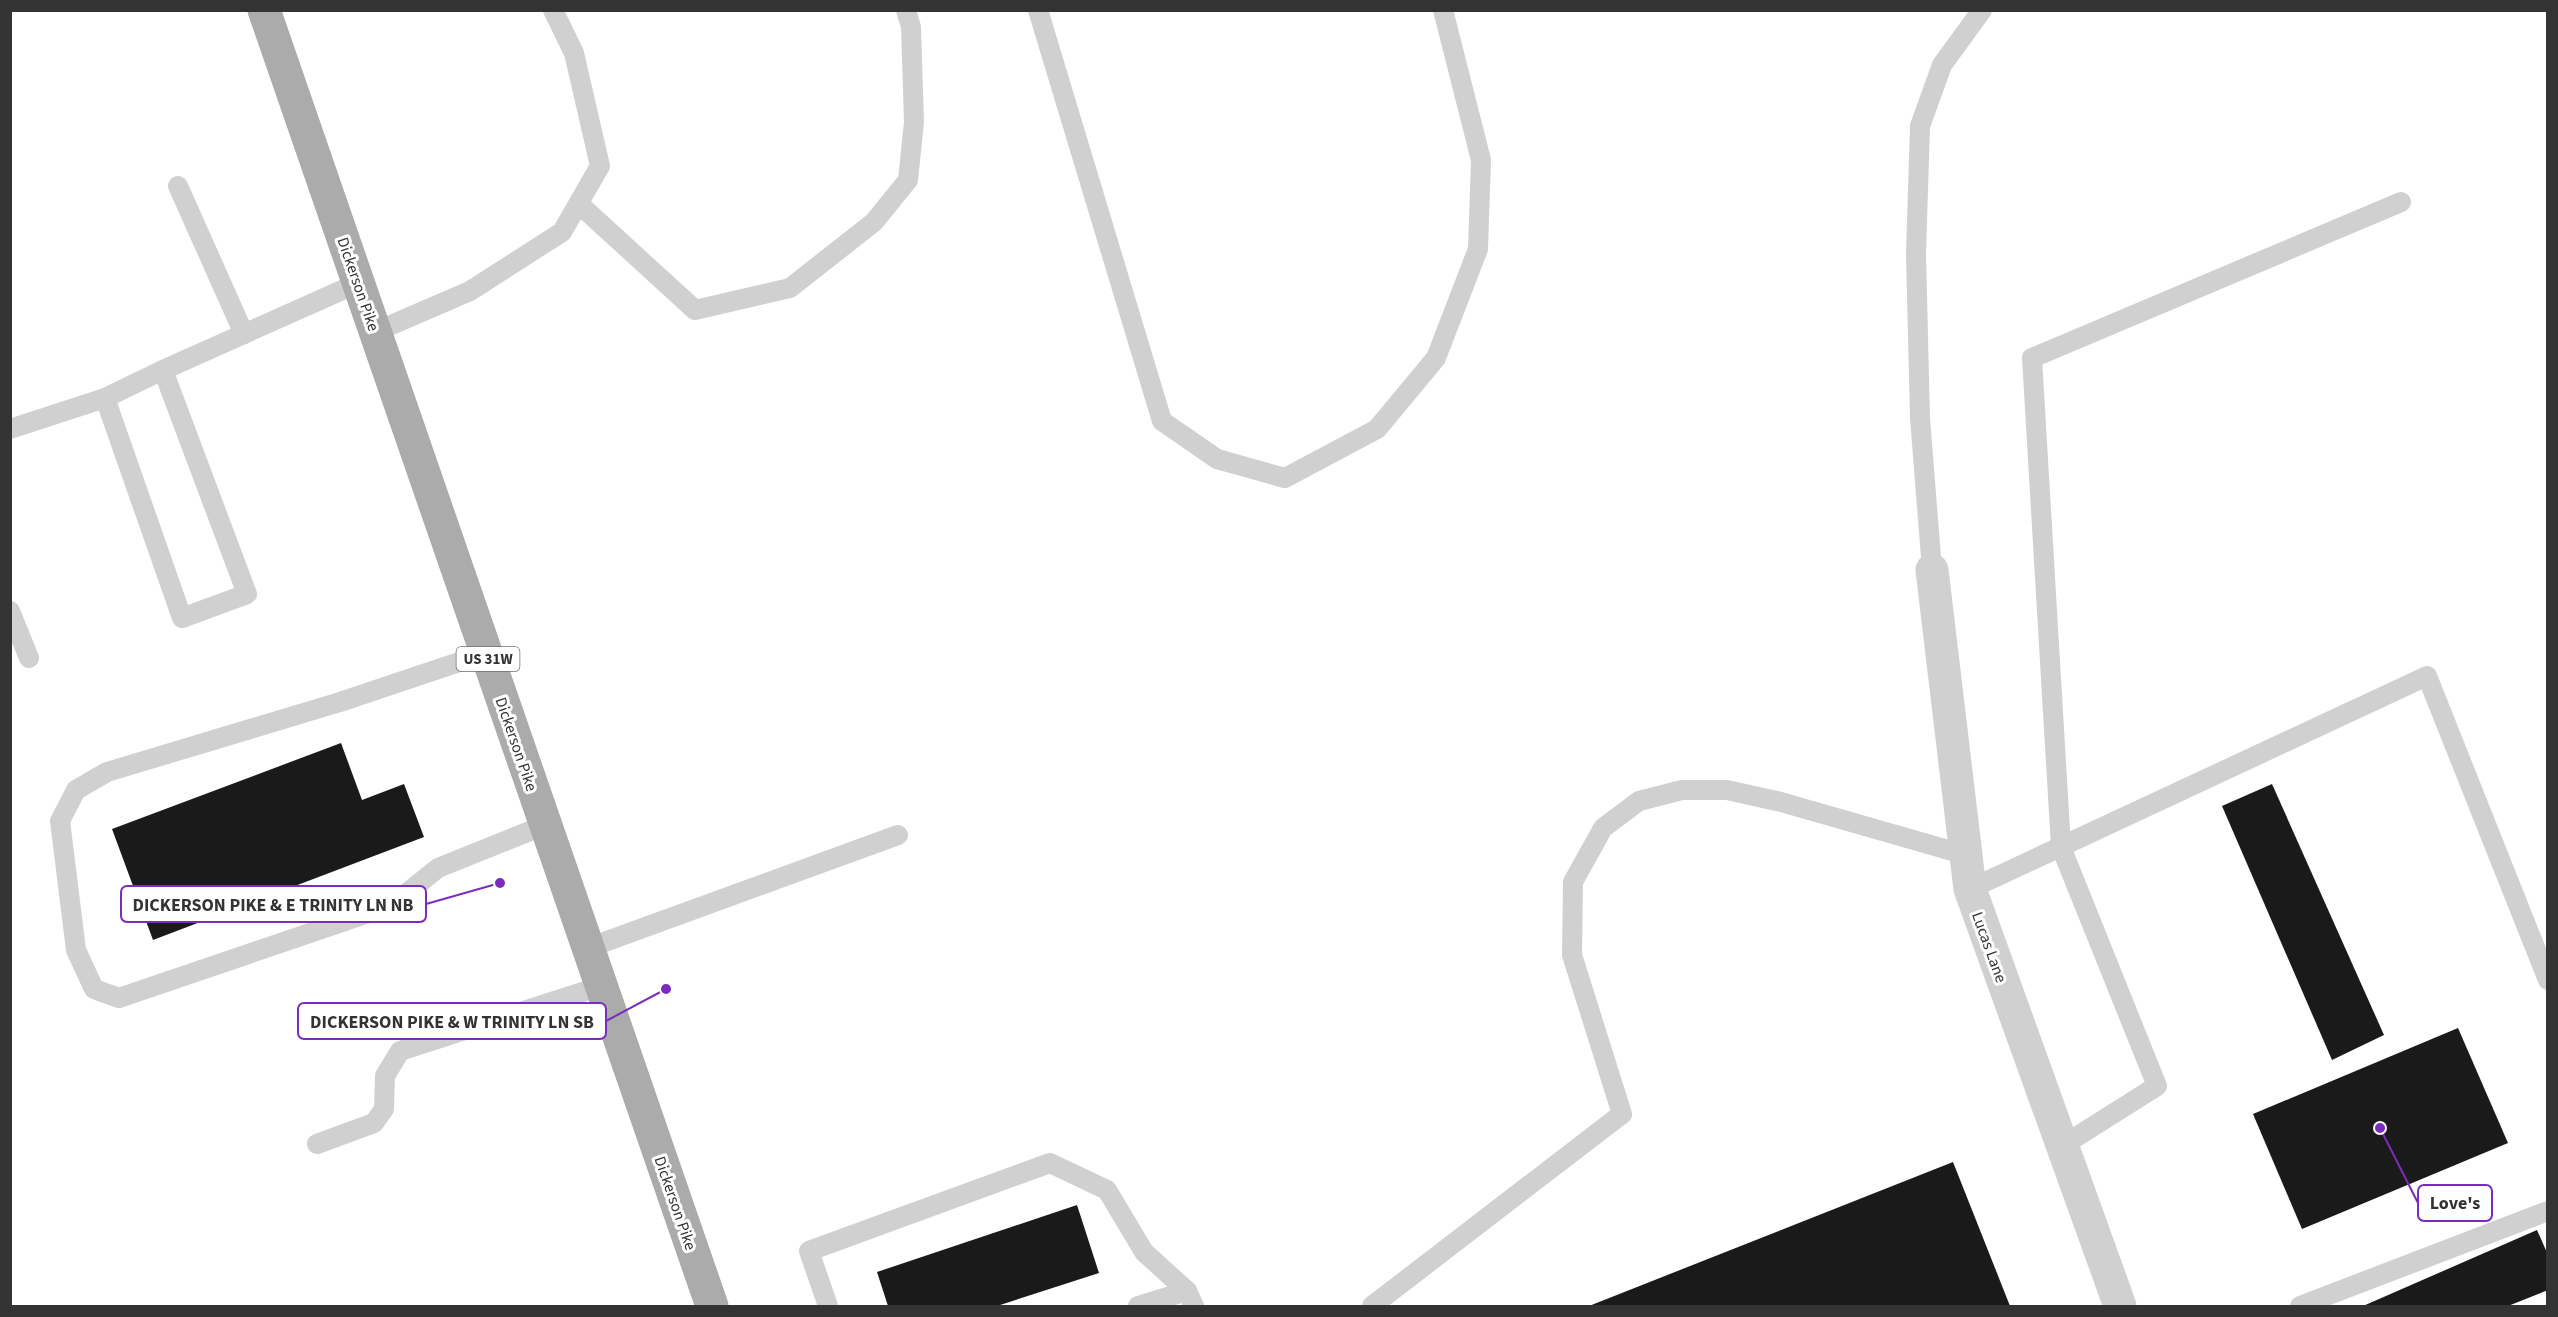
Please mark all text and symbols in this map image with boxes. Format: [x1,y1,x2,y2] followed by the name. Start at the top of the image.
[332,234,384,334] street label: Dickerson Pike
[456,647,520,671] road number: US 31W
[490,694,542,794] street label: Dickerson Pike
[121,886,426,922] callout: DICKERSON PIKE & E TRINITY LN NB
[133,893,414,918] text: DICKERSON PIKE & E TRINITY LN NB
[1966,909,2012,986] street label: Lucas Lane
[298,1003,606,1039] callout: DICKERSON PIKE & W TRINITY LN SB
[310,1010,594,1035] text: DICKERSON PIKE & W TRINITY LN SB
[649,1153,701,1253] street label: Dickerson Pike
[2418,1185,2492,1221] callout: Love's
[2430,1191,2480,1216] text: Love's

